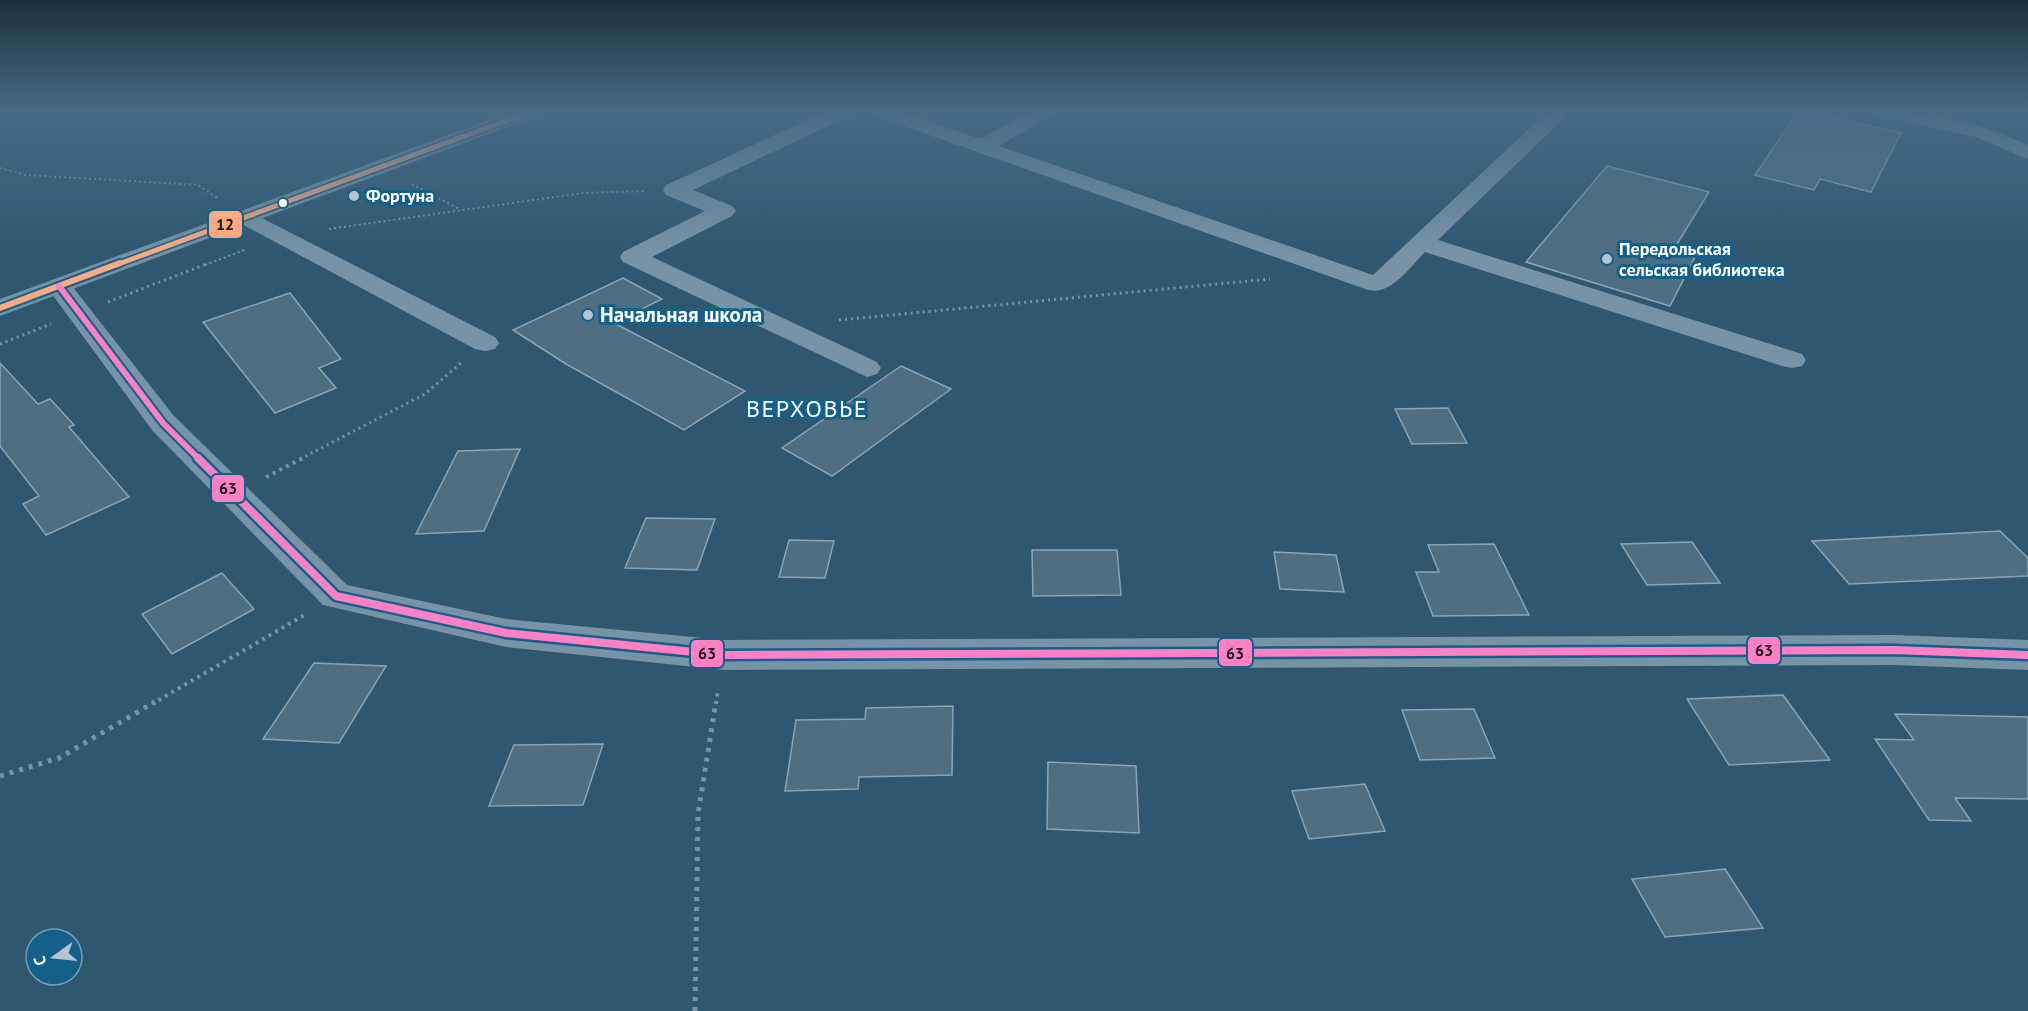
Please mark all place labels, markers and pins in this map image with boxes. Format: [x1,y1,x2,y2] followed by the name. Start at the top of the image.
[366,184,434,207] place label: Фортуна
[347,189,361,203] marker: Фортуна
[277,197,289,209] unlabelled marker
[1619,237,1785,281] place label: Передольская сельская библиотека
[1600,252,1614,266] marker: Передольская сельская библиотека
[600,301,762,328] place label: Начальная школа
[581,308,595,322] marker: Начальная школа

